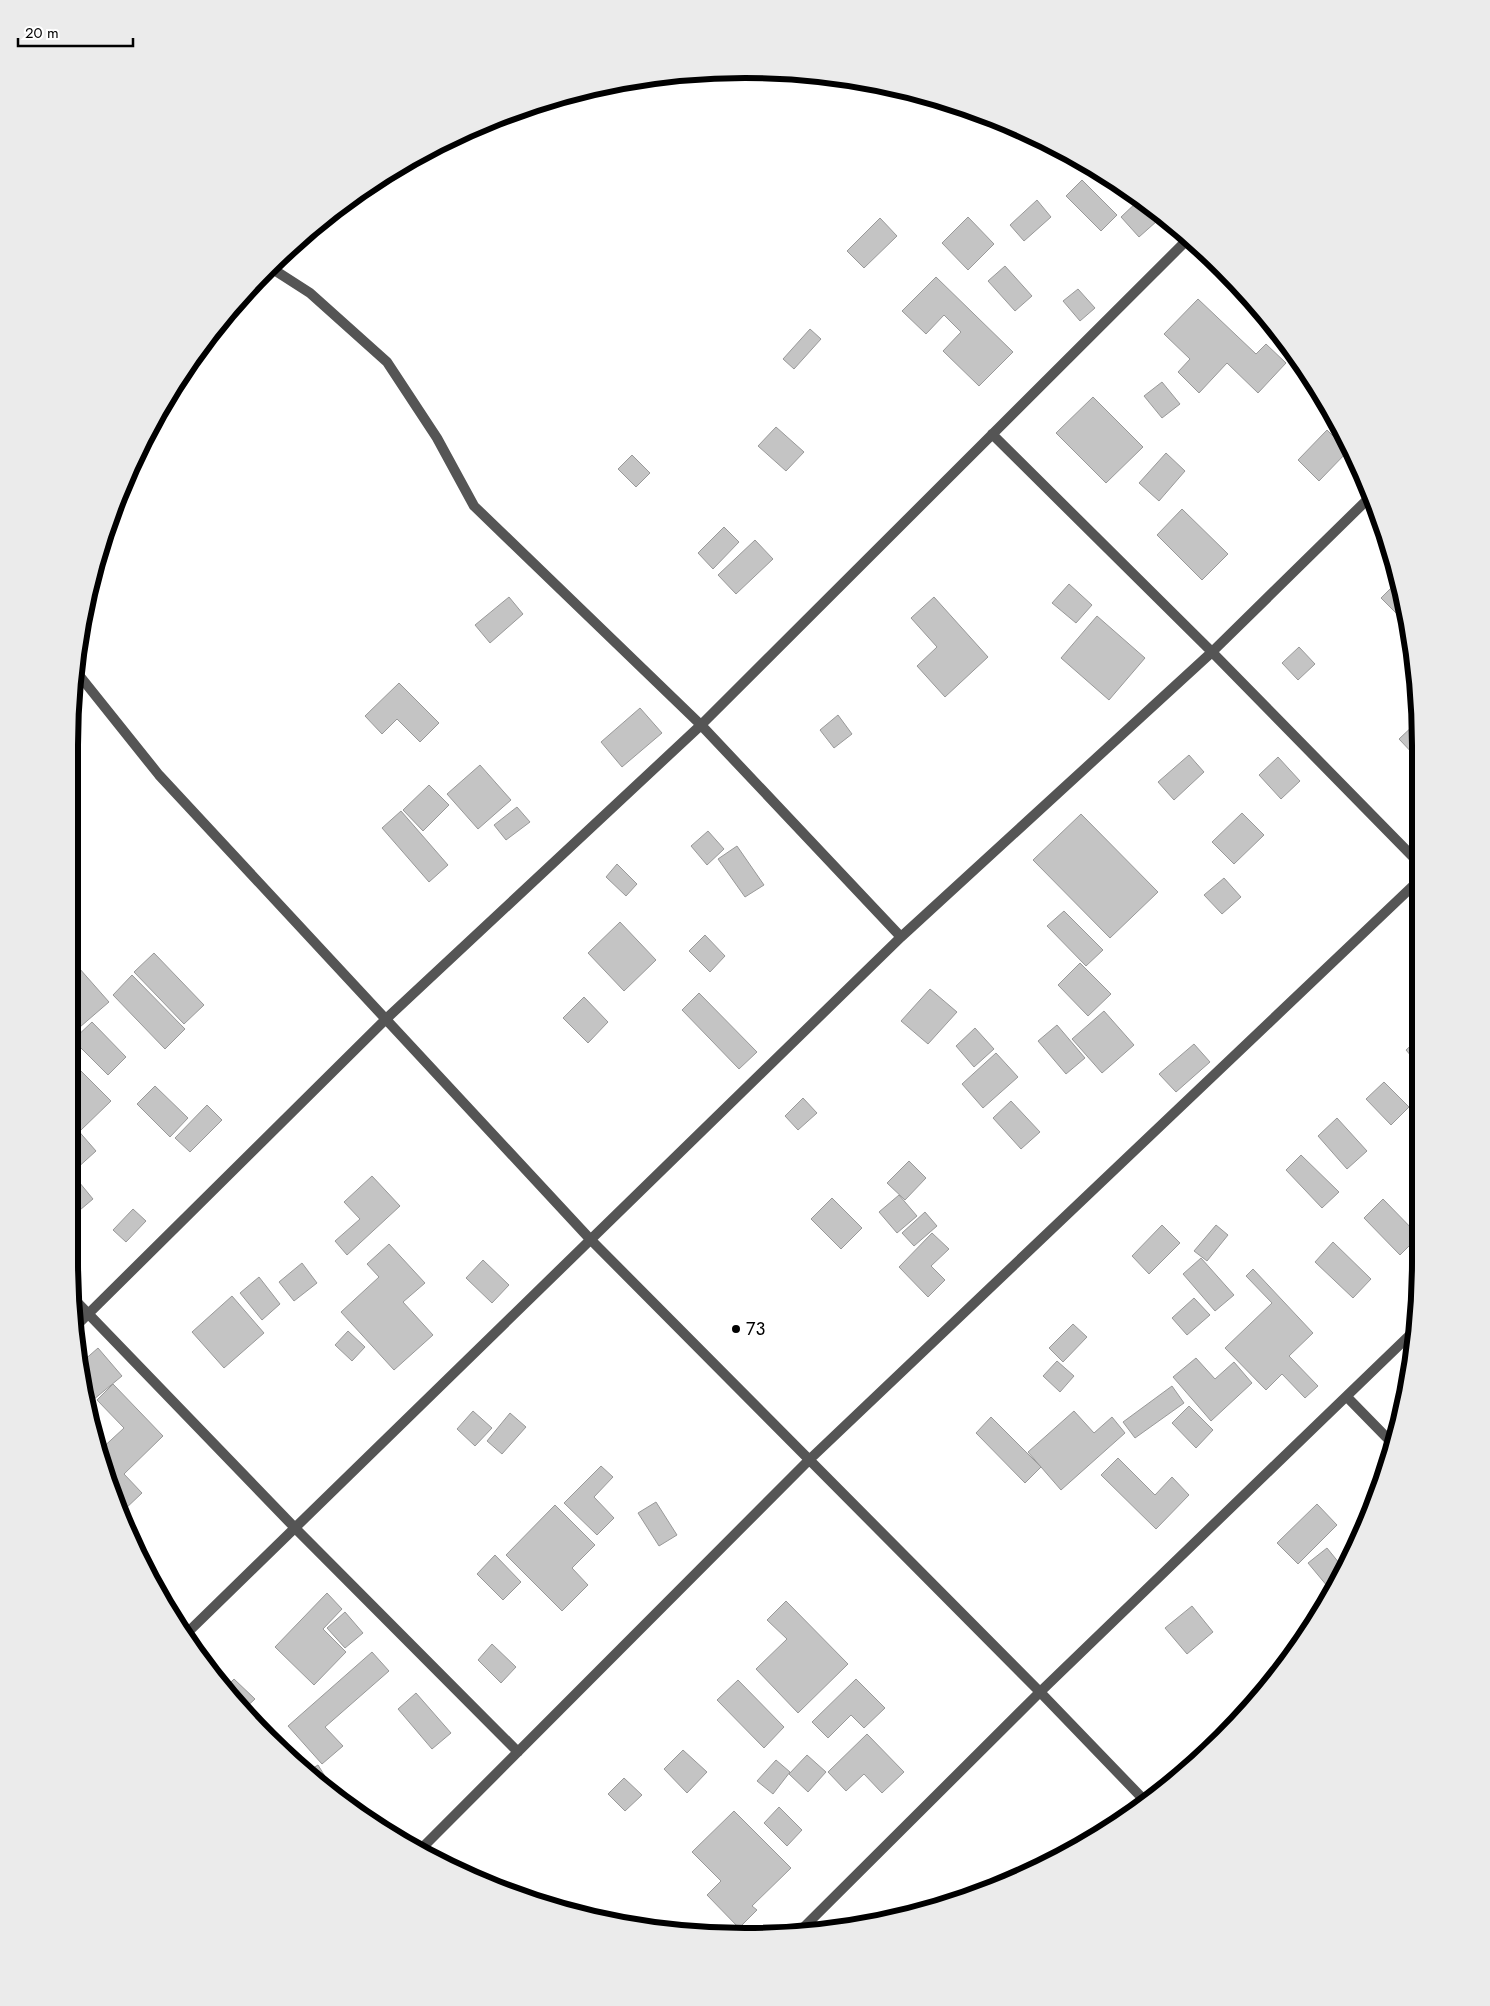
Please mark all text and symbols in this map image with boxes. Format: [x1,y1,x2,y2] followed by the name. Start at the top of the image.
[18,15,132,47] scale bar
[25,22,59,44] text: 20 m
[746,1316,765,1342] place label: 73
[730,1323,742,1335] marker: 73

